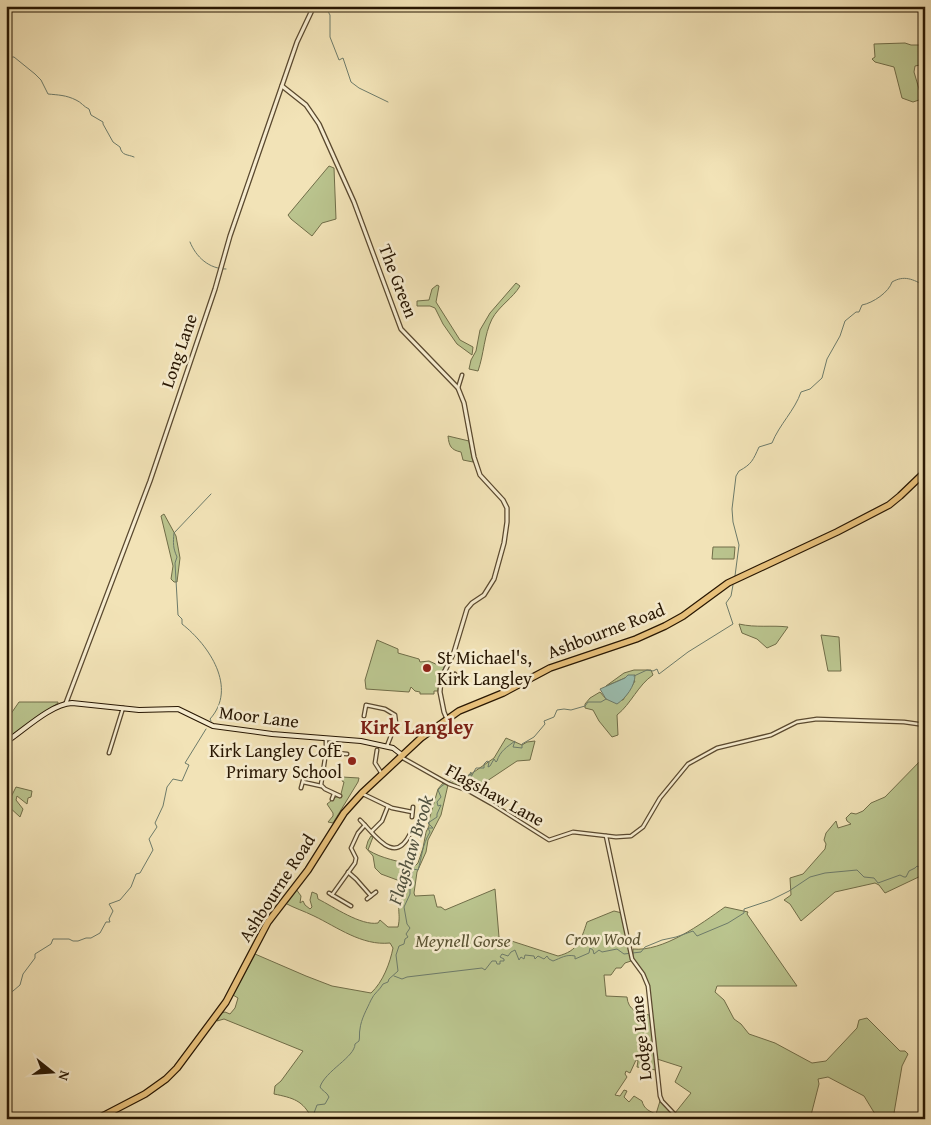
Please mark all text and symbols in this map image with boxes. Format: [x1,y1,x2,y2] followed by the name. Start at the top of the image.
[372,240,425,322] street label: The Green
[153,310,204,392] street label: Long Lane
[543,596,669,665] street label: Ashbourne Road
[437,644,532,692] place label: St Michael's, Kirk Langley
[421,662,433,674] marker: St Michael's, Kirk Langley
[218,698,301,735] street label: Moor Lane
[360,712,474,741] district label: Kirk Langley
[209,737,342,785] place label: Kirk Langley CofE Primary School
[346,755,358,767] marker: Kirk Langley CofE Primary School
[441,756,550,833] street label: Flagshaw Lane
[380,792,440,909] water label: Flagshaw Brook
[231,828,322,947] street label: Ashbourne Road
[565,925,641,952] park label: Crow Wood
[415,927,511,954] park label: Meynell Gorse
[623,994,658,1082] street label: Lodge Lane
[28,1048,78,1098] north arrow
[53,1068,75,1084] text: N

